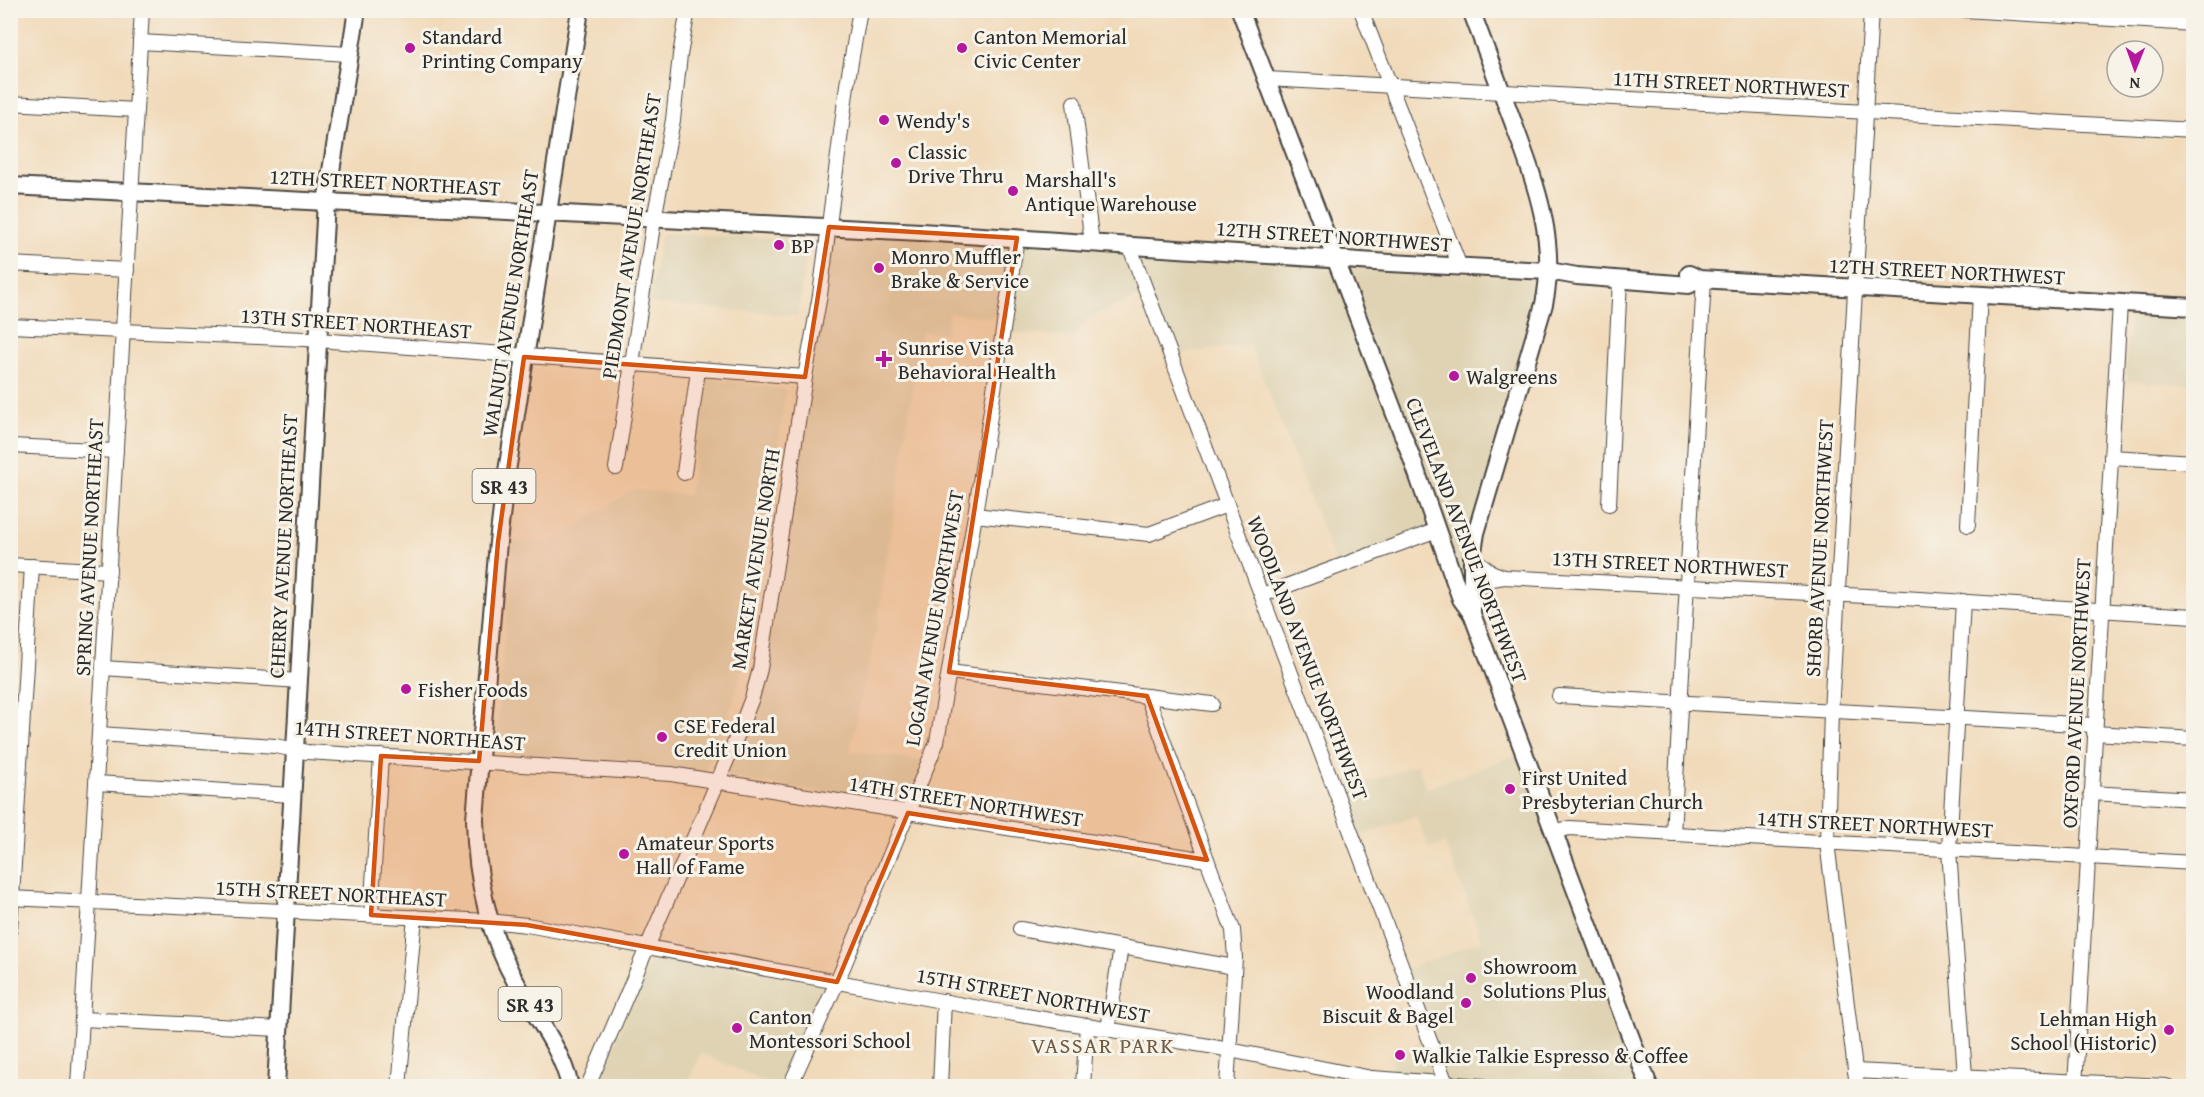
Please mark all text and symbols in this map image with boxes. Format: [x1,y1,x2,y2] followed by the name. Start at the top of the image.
[422,21,583,76] place label: Standard Printing Company
[974,21,1127,76] place label: Canton Memorial Civic Center
[2105,39,2165,99] north arrow
[403,41,417,55] marker: Standard Printing Company
[955,41,969,55] marker: Canton Memorial Civic Center
[1612,62,1850,106] street label: 11TH STREET NORTHWEST
[2129,72,2140,96] text: N
[593,91,669,381] street label: PIEDMONT AVENUE NORTHEAST
[896,105,970,136] place label: Wendy's
[877,113,891,127] marker: Wendy's
[908,136,1004,191] place label: Classic Drive Thru
[889,156,903,170] marker: Classic Drive Thru
[269,160,502,204] street label: 12TH STREET NORTHEAST
[1025,164,1197,219] place label: Marshall's Antique Warehouse
[474,167,547,439] street label: WALNUT AVENUE NORTHEAST
[1006,184,1020,198] marker: Marshall's Antique Warehouse
[1215,212,1453,260] street label: 12TH STREET NORTHWEST
[791,230,814,261] place label: BP
[772,238,786,252] marker: BP
[891,241,1029,296] place label: Monro Muffler Brake & Service
[1828,249,2066,293] street label: 12TH STREET NORTHWEST
[872,261,886,275] marker: Monro Muffler Brake & Service
[239,299,473,347] street label: 13TH STREET NORTHEAST
[898,332,1056,387] place label: Sunrise Vista Behavioral Health
[875,350,893,368] marker: Sunrise Vista Behavioral Health
[1466,361,1557,392] place label: Walgreens
[1447,369,1461,383] marker: Walgreens
[1398,393,1536,687] street label: CLEVELAND AVENUE NORTHWEST
[261,413,305,679] street label: CHERRY AVENUE NORTHEAST
[67,417,111,677] street label: SPRING AVENUE NORTHEAST
[1797,418,1841,678] street label: SHORB AVENUE NORTHWEST
[722,446,788,672] street label: MARKET AVENUE NORTH
[472,469,536,503] road number: SR 43
[896,488,972,748] street label: LOGAN AVENUE NORTHWEST
[1239,511,1377,805] street label: WOODLAND AVENUE NORTHWEST
[1551,542,1789,586] street label: 13TH STREET NORTHWEST
[2053,557,2099,829] street label: OXFORD AVENUE NORTHWEST
[418,674,528,705] place label: Fisher Foods
[399,682,413,696] marker: Fisher Foods
[674,710,787,765] place label: CSE Federal Credit Union
[293,711,527,759] street label: 14TH STREET NORTHEAST
[655,730,669,744] marker: CSE Federal Credit Union
[1522,762,1703,817] place label: First United Presbyterian Church
[847,767,1086,835] street label: 14TH STREET NORTHWEST
[1503,782,1517,796] marker: First United Presbyterian Church
[1756,802,1994,846] street label: 14TH STREET NORTHWEST
[636,827,774,882] place label: Amateur Sports Hall of Fame
[617,847,631,861] marker: Amateur Sports Hall of Fame
[215,871,448,915] street label: 15TH STREET NORTHEAST
[1483,951,1607,1006] place label: Showroom Solutions Plus
[914,959,1152,1031] street label: 15TH STREET NORTHWEST
[1464,971,1478,985] marker: Showroom Solutions Plus
[1322,976,1455,1031] place label: Woodland Biscuit & Bagel
[498,987,562,1021] road number: SR 43
[1459,996,1473,1010] marker: Woodland Biscuit & Bagel
[749,1001,911,1056] place label: Canton Montessori School
[2010,1003,2157,1058] place label: Lehman High School (Historic)
[730,1021,744,1035] marker: Canton Montessori School
[2162,1023,2176,1037] marker: Lehman High School (Historic)
[1031,1029,1175,1061] district label: VASSAR PARK
[1412,1040,1688,1071] place label: Walkie Talkie Espresso & Coffee
[1393,1048,1407,1062] marker: Walkie Talkie Espresso & Coffee

